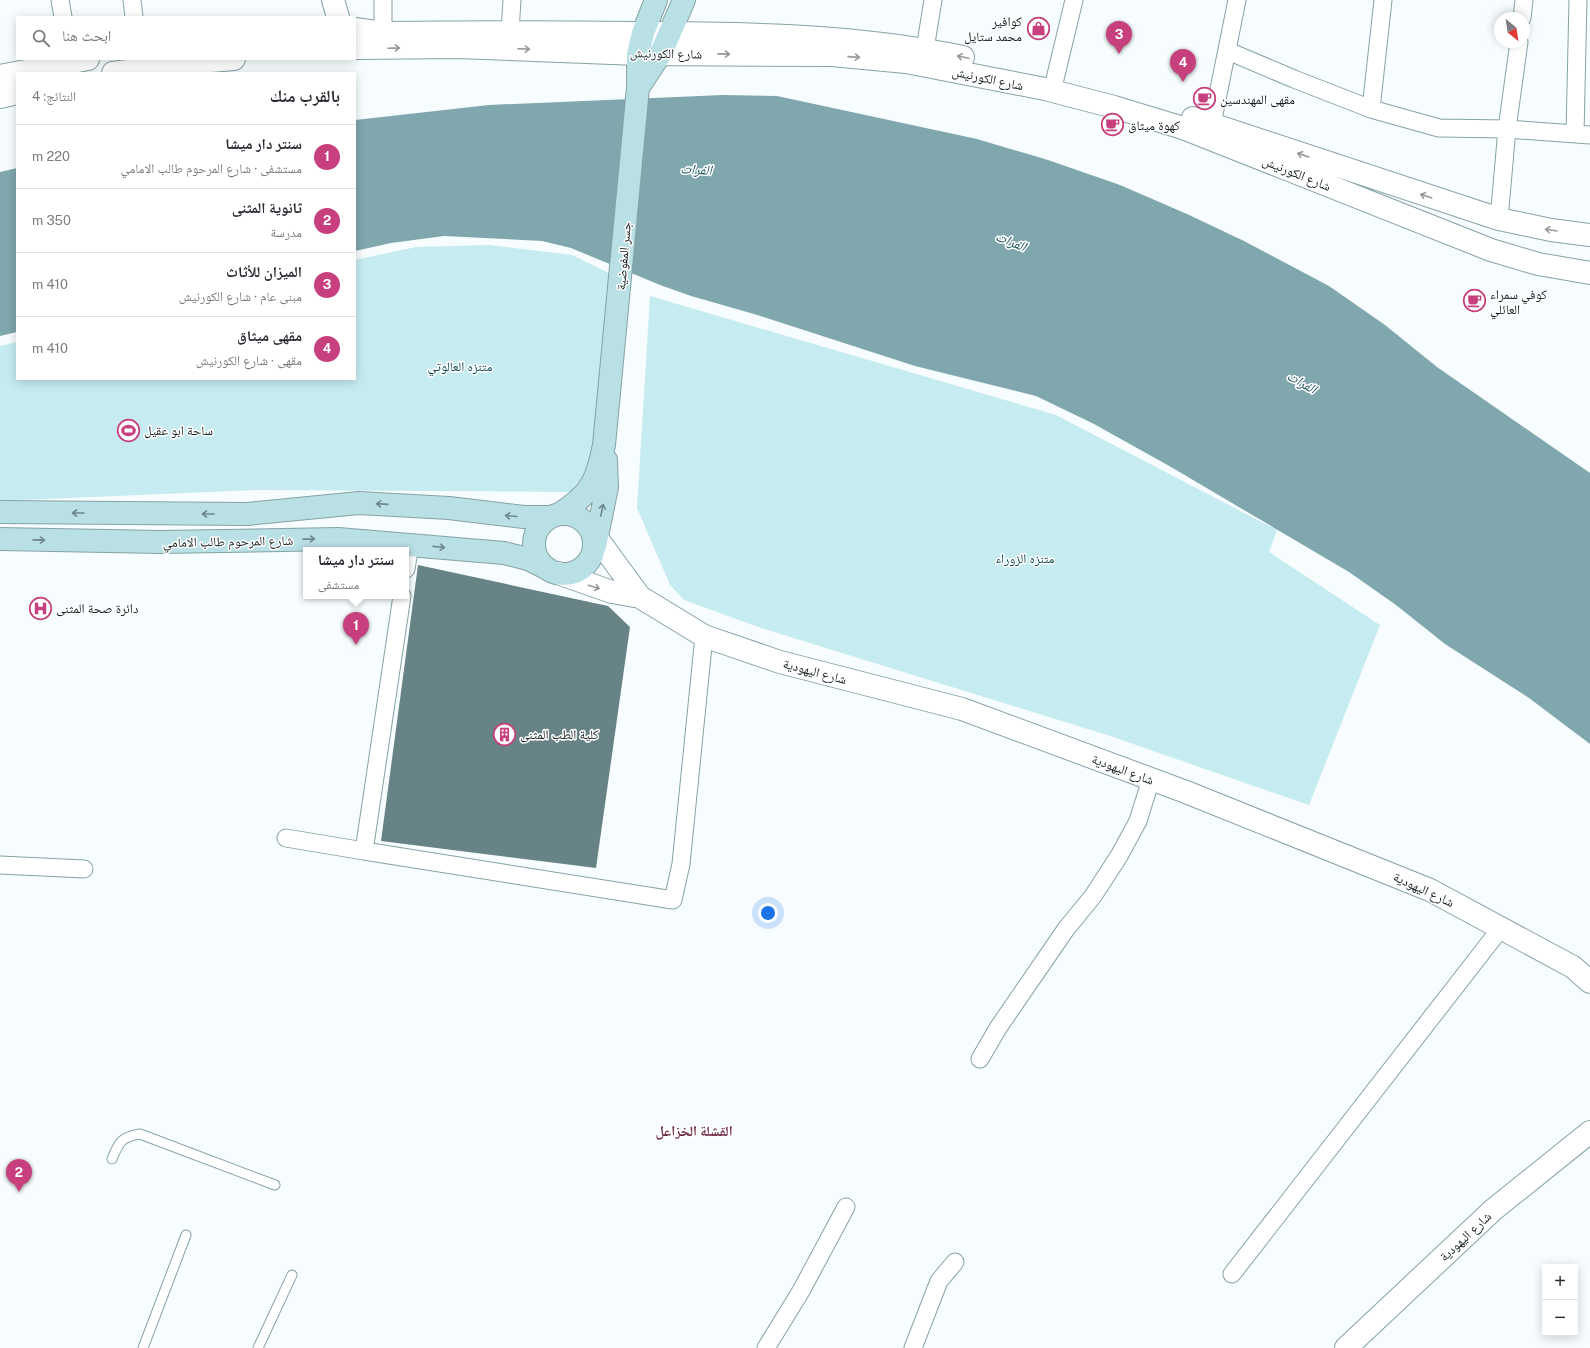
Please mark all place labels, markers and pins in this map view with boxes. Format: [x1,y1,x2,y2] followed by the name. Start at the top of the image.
[964,14,1023,45] place label: كوافير محمد ستايل
[1025,15,1051,41] shop icon: كوافير محمد ستايل
[1106,21,1132,54] pin: 3
[1170,49,1196,82] pin: 4
[1191,86,1217,112] cafe icon: مقهى المهندسين
[1220,92,1295,108] place label: مقهى المهندسين
[1099,112,1125,138] cafe icon: كهوة ميثاق
[1128,118,1180,134] place label: كهوة ميثاق
[1490,287,1548,320] place label: كوفي سمراء العائلي
[1462,288,1488,314] cafe icon: كوفي سمراء العائلي
[116,417,142,443] sports icon: ساحة ابو عقيل
[144,423,213,439] place label: ساحة ابو عقيل
[28,595,54,621] hospital icon: دائرة صحة المثنى
[56,601,138,617] place label: دائرة صحة المثنى
[343,612,369,645] pin: 1
[492,721,518,747] building icon: كلية الطب المثنى
[520,727,599,743] place label: كلية الطب المثنى
[6,1159,32,1192] pin: 2

